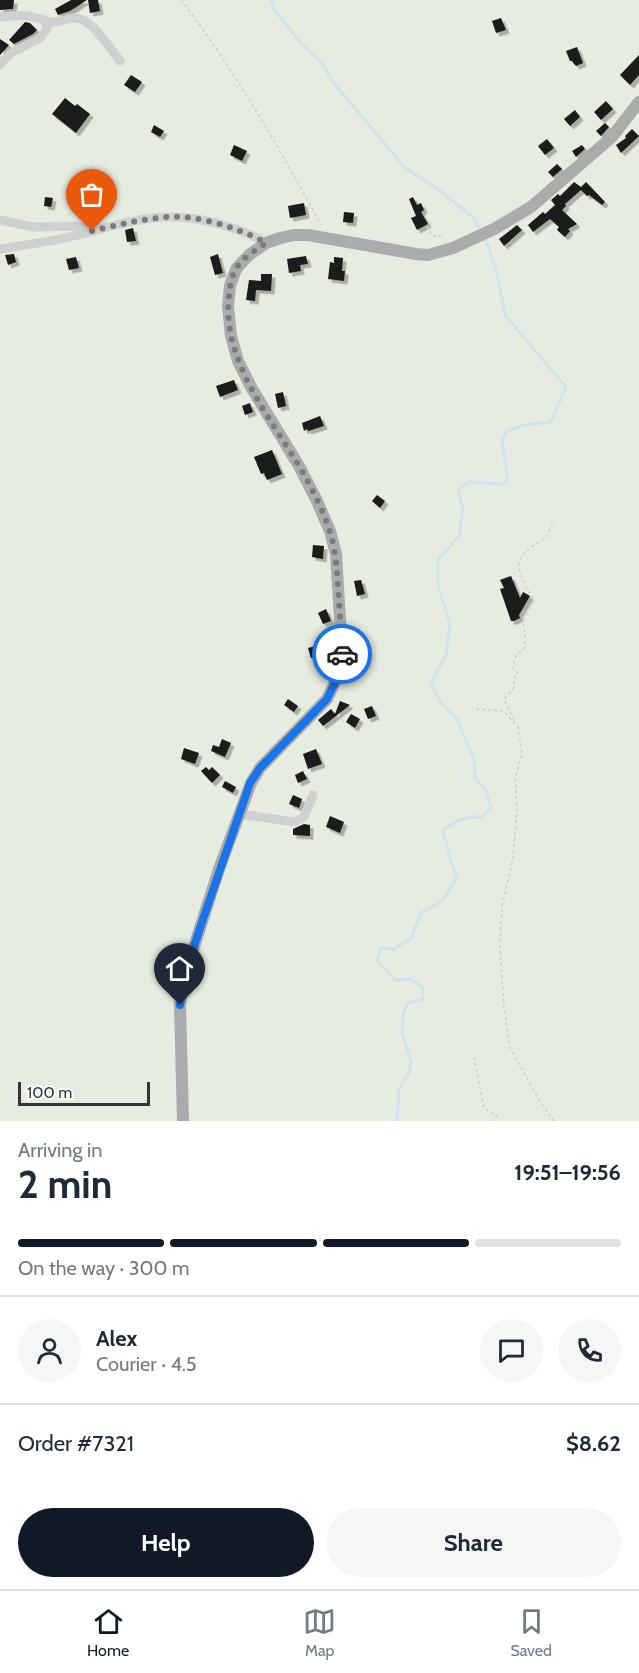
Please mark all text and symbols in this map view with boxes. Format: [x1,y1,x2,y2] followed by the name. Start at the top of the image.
[66,169,117,231] pin
[75,178,108,211] icon: bag
[312,624,372,684] courier
[326,638,359,671] icon: car
[154,943,205,1005] pin
[163,952,196,985] icon: home
[18,1079,150,1106] scale bar
[27,1083,72,1102] text: 100 m
[18,1138,102,1162] text: Arriving in
[514,1159,621,1186] text: 19:51–19:56
[18,1160,112,1208] text: 2 min
[18,1256,190,1280] text: On the way · 300 m
[18,1319,81,1382] button: person
[480,1319,543,1382] button: chat
[558,1319,621,1382] button: phone
[96,1325,137,1352] text: Alex
[96,1352,197,1376] text: Courier · 4.5
[18,1430,134,1457] text: Order #7321
[566,1430,621,1457] text: $8.62
[18,1508,314,1577] button: Help
[326,1508,621,1577] button: Share
[87,1605,129,1660] tab: Home
[303,1605,336,1660] tab: Map
[510,1605,552,1660] tab: Saved

